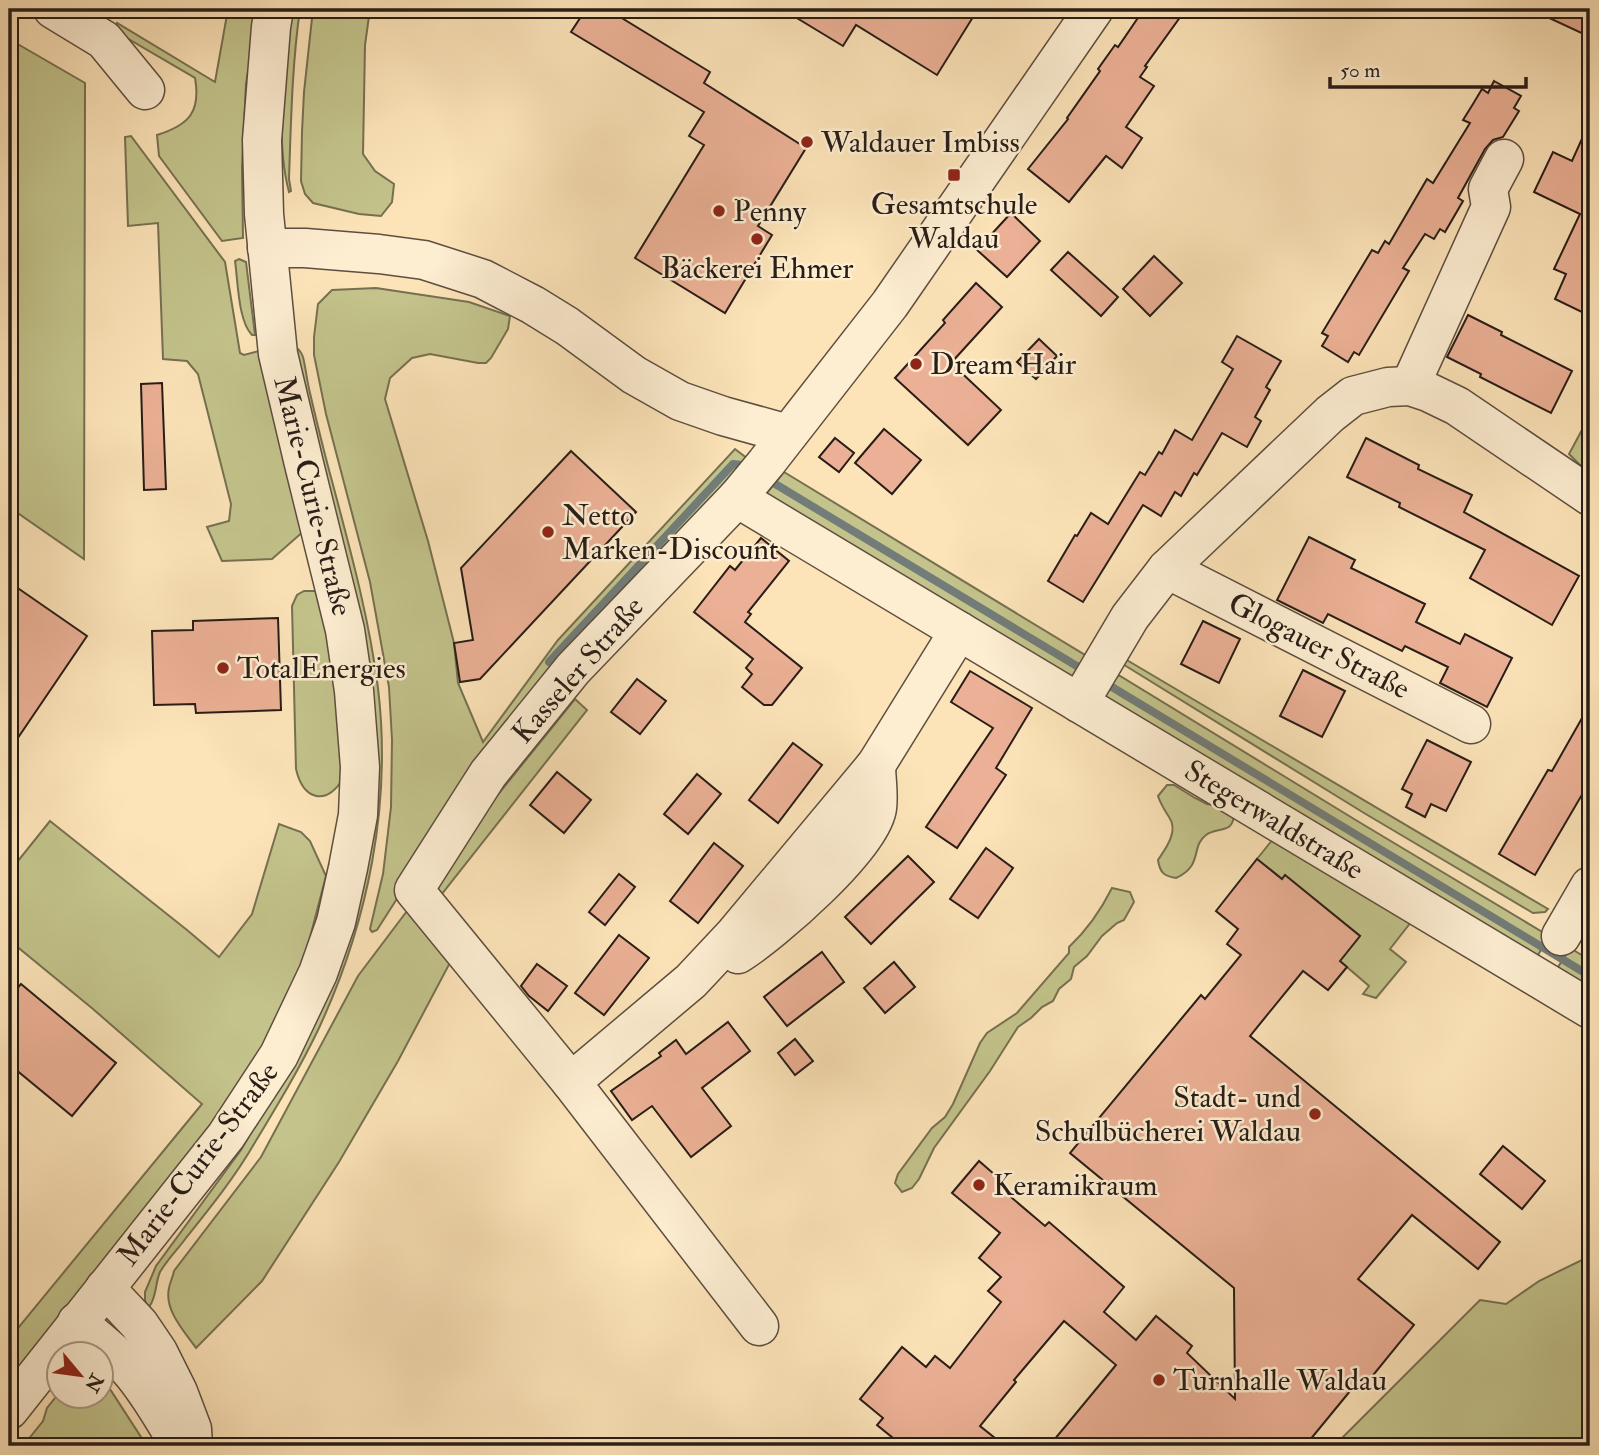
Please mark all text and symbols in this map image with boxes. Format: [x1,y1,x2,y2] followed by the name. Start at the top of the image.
[1330,46,1526,90] scale bar
[1340,57,1381,84] text: 50 m
[820,124,1020,161] place label: Waldauer Imbiss
[799,134,815,150] marker: Waldauer Imbiss
[946,167,962,183] marker: Gesamtschule Waldau
[871,186,1037,257] place label: Gesamtschule Waldau
[733,193,807,230] place label: Penny
[711,203,727,219] marker: Penny
[749,231,765,247] marker: Bäckerei Ehmer
[661,250,853,287] place label: Bäckerei Ehmer
[930,346,1076,383] place label: Dream Hair
[908,356,924,372] marker: Dream Hair
[265,372,361,620] street label: Marie-Curie-Straße
[562,497,779,568] place label: Netto Marken-Discount
[540,524,556,540] marker: Netto Marken-Discount
[1222,584,1416,708] street label: Glogauer Straße
[504,589,652,751] street label: Kasseler Straße
[237,650,406,687] place label: TotalEnergies
[215,660,231,676] marker: TotalEnergies
[1178,752,1370,888] street label: Stegerwaldstraße
[109,1055,287,1273] street label: Marie-Curie-Straße
[1035,1079,1301,1150] place label: Stadt- und Schulbücherei Waldau
[1307,1106,1323,1122] marker: Stadt- und Schulbücherei Waldau
[993,1167,1158,1204] place label: Keramikraum
[971,1177,987,1193] marker: Keramikraum
[46,1340,116,1410] north arrow
[1173,1362,1387,1399] place label: Turnhalle Waldau
[79,1369,109,1397] text: N
[1151,1372,1167,1388] marker: Turnhalle Waldau

